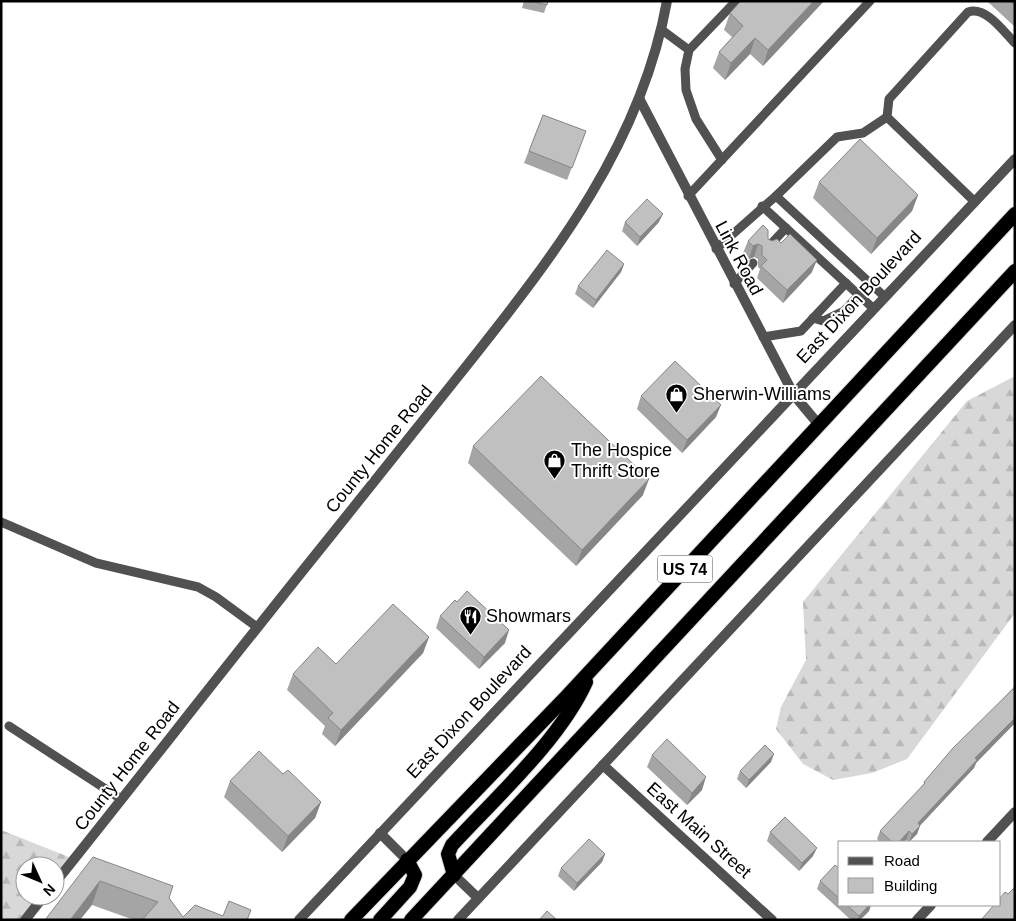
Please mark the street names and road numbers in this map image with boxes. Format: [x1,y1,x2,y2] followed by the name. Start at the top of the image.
[711,218,767,298] street label: Link Road
[793,227,925,367] street label: East Dixon Boulevard
[321,381,437,517] street label: County Home Road
[658,556,712,582] road number: US 74
[403,642,535,782] street label: East Dixon Boulevard
[70,698,184,834] street label: County Home Road
[643,778,755,882] street label: East Main Street

